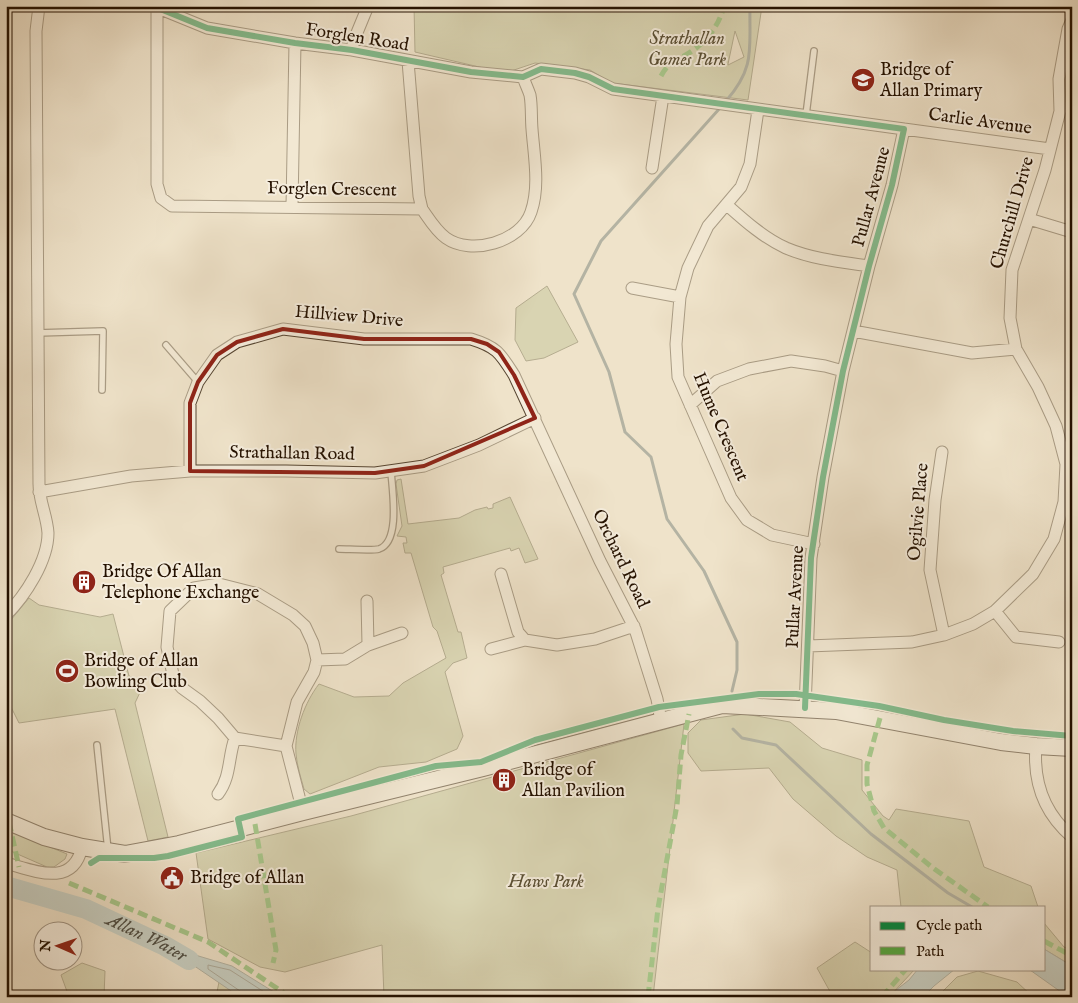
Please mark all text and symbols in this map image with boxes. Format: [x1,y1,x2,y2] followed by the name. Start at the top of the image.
[304,18,411,58] street label: Forglen Road
[648,28,726,72] park label: Strathallan Games Park
[879,59,982,103] place label: Bridge of Allan Primary
[850,67,876,93] school or university icon: Bridge of Allan Primary
[927,103,1033,141] street label: Carlie Avenue
[848,144,896,250] street label: Pullar Avenue
[986,154,1040,272] street label: Churchill Drive
[267,177,397,203] street label: Forglen Crescent
[294,301,404,333] street label: Hillview Drive
[687,369,753,485] street label: Hume Crescent
[229,441,355,467] street label: Strathallan Road
[903,462,935,562] street label: Ogilvie Place
[586,506,654,613] street label: Orchard Road
[782,545,810,649] street label: Pullar Avenue
[102,561,259,605] place label: Bridge Of Allan Telephone Exchange
[71,569,97,595] building icon: Bridge Of Allan Telephone Exchange
[84,650,199,694] place label: Bridge of Allan Bowling Club
[54,658,80,684] sports icon: Bridge of Allan Bowling Club
[521,759,625,803] place label: Bridge of Allan Pavilion
[491,767,517,793] building icon: Bridge of Allan Pavilion
[159,865,185,891] public building icon: Bridge of Allan
[190,867,305,890] place label: Bridge of Allan
[507,871,584,894] park label: Haws Park
[870,906,1046,970] legend
[100,907,192,969] water label: Allan Water
[916,916,982,935] text: Cycle path
[32,920,82,970] north arrow
[37,939,55,953] text: N
[916,942,944,961] text: Path

